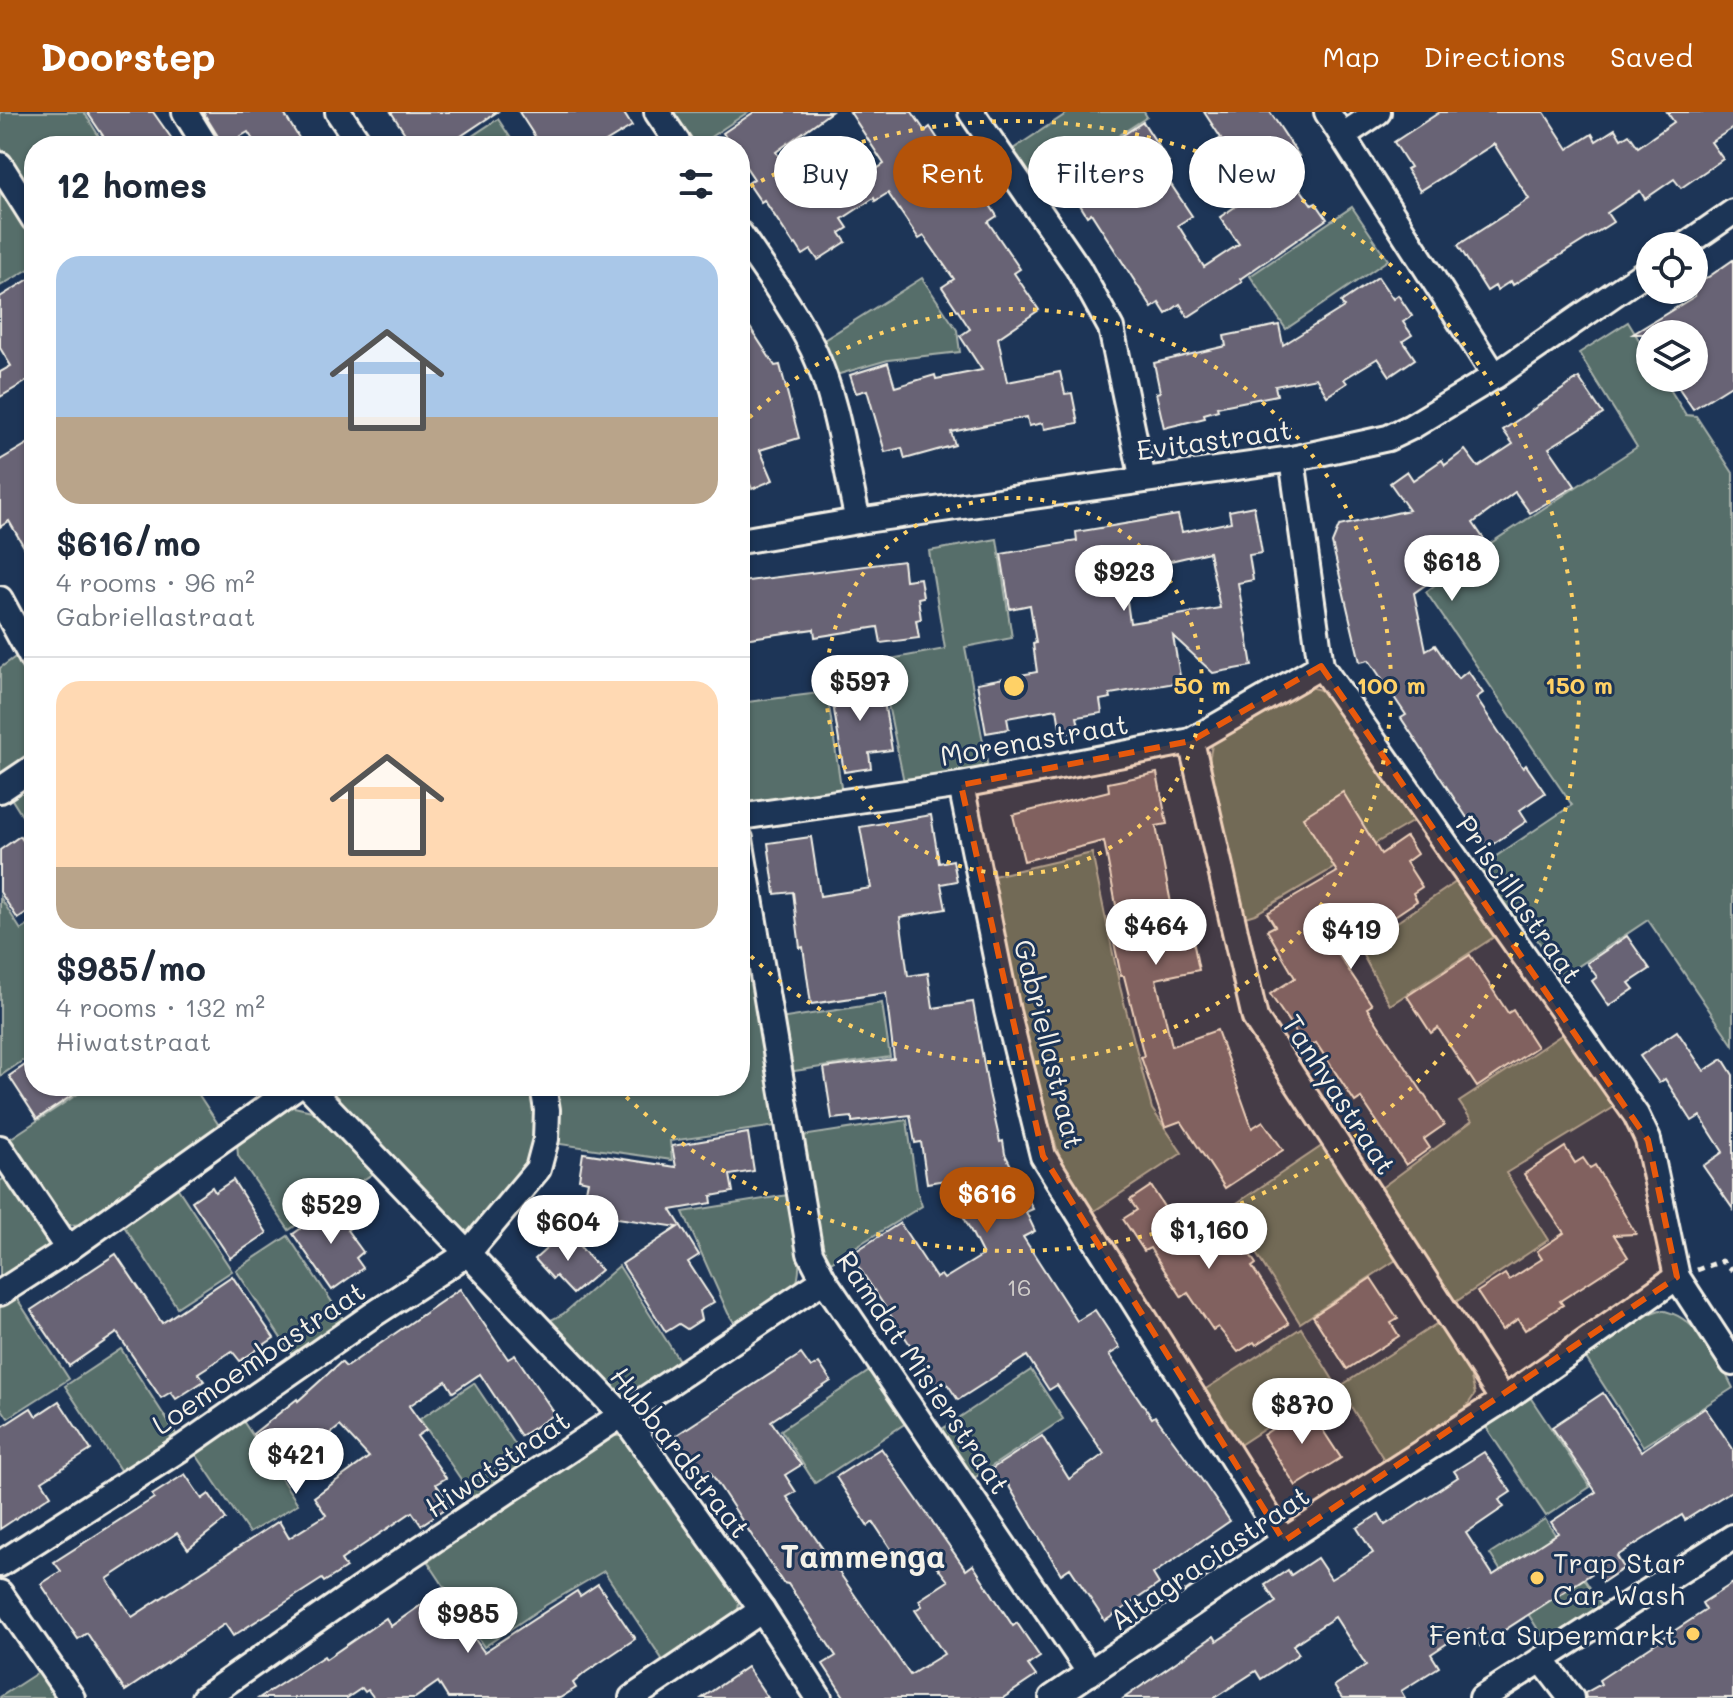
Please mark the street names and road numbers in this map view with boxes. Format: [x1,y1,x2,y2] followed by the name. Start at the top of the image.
[1134,410,1294,468] street label: Evitastraat
[937,705,1131,773] street label: Morenastraat
[1449,808,1591,990] street label: Priscillastraat
[1007,935,1093,1153] street label: Gabriellastraat
[1275,1007,1405,1181] street label: Tanhyastraat
[829,1243,1019,1501] street label: Ramdat Misierstraat
[144,1272,372,1442] street label: Loemoembastraat
[603,1359,759,1545] street label: Hubbardstraat
[418,1401,576,1525] street label: Hiwatstraat
[1102,1477,1316,1637] street label: Altagraciastraat

